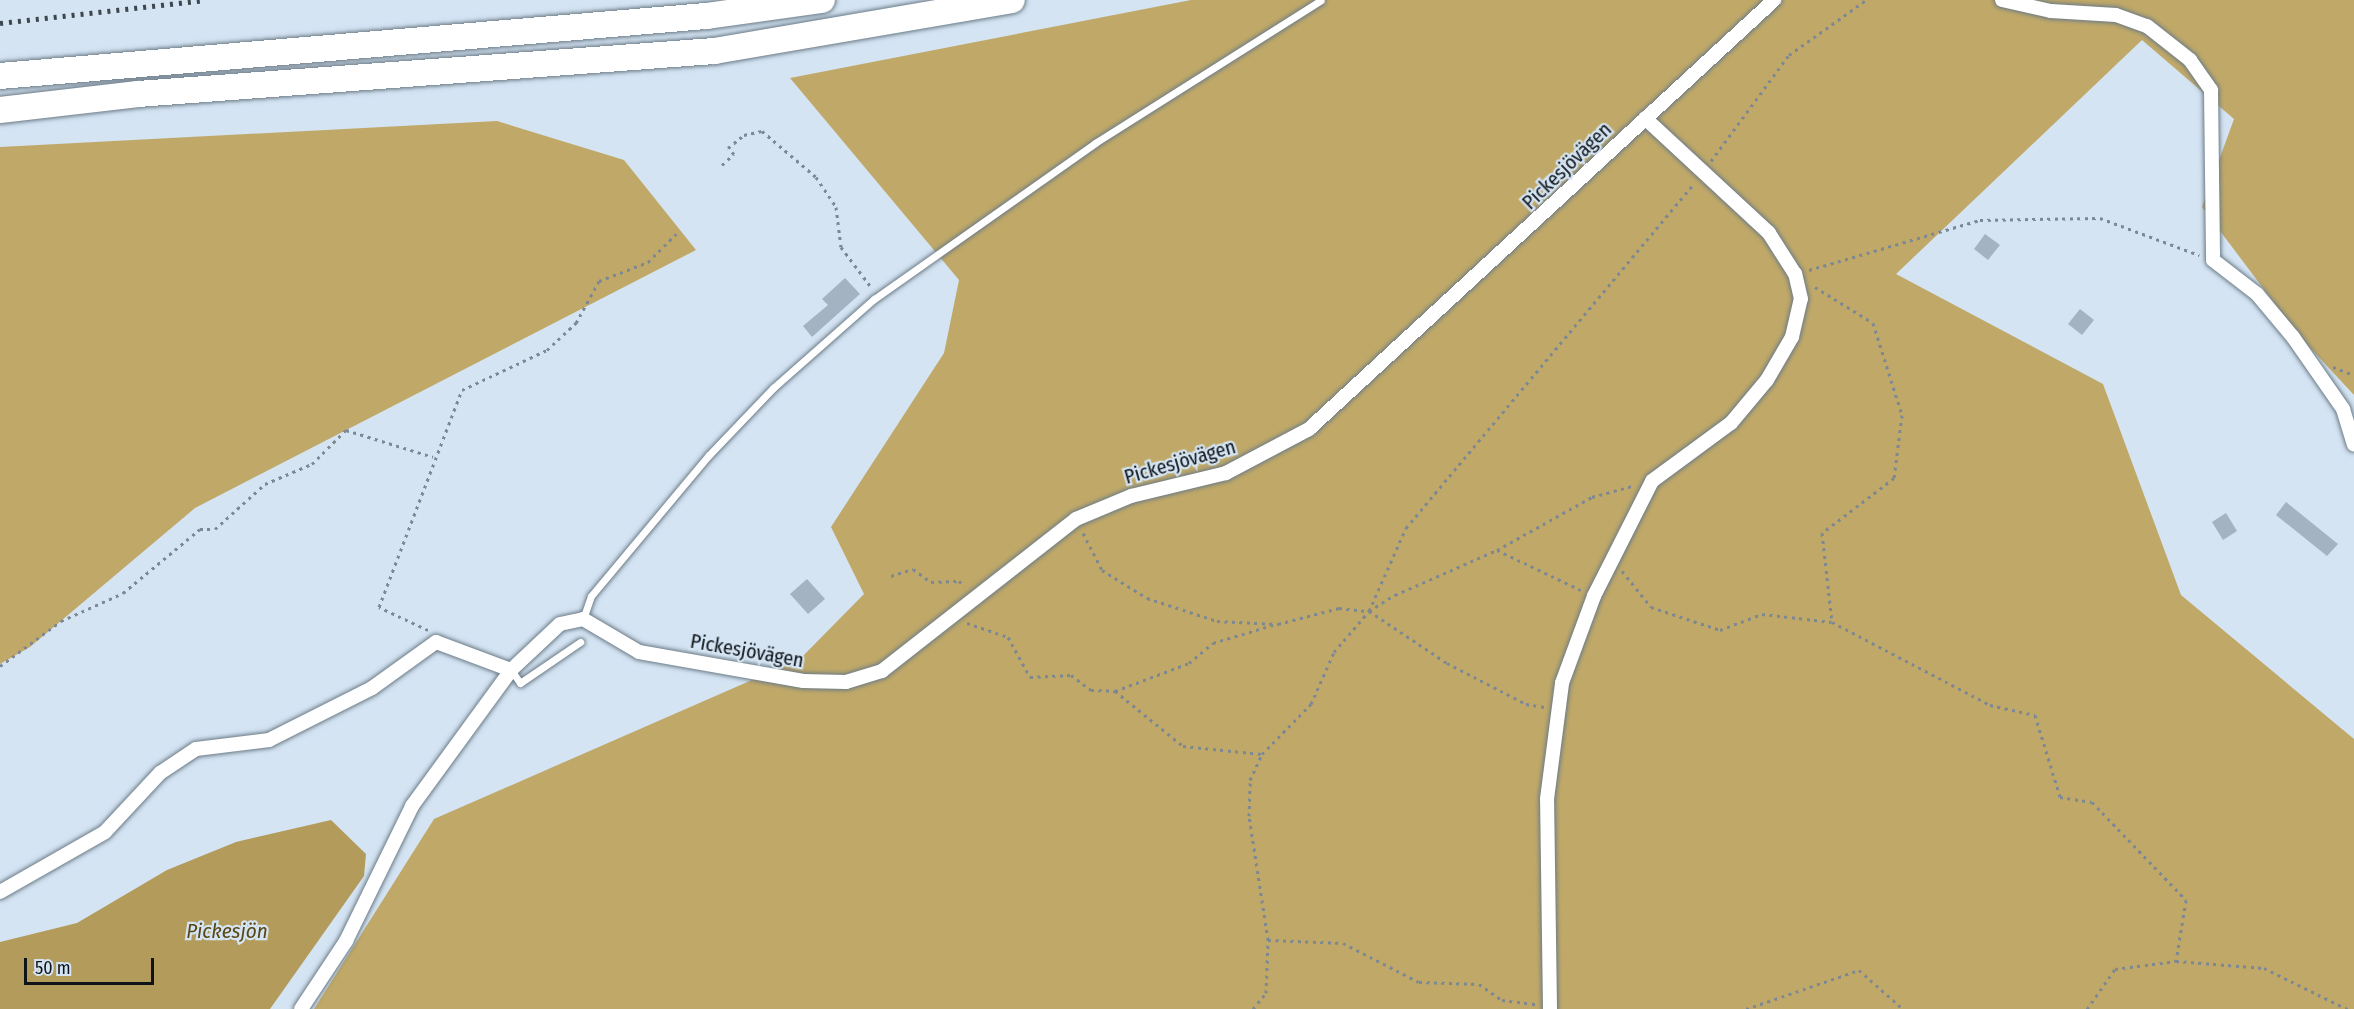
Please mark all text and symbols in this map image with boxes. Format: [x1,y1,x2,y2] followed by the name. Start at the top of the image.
[1517,117,1617,215] street label: Pickesjövägen
[1122,435,1238,489] street label: Pickesjövägen
[688,629,806,673] street label: Pickesjövägen
[186,918,268,944] water label: Pickesjön
[27,946,158,984] scale bar
[35,957,71,979] text: 50 m

